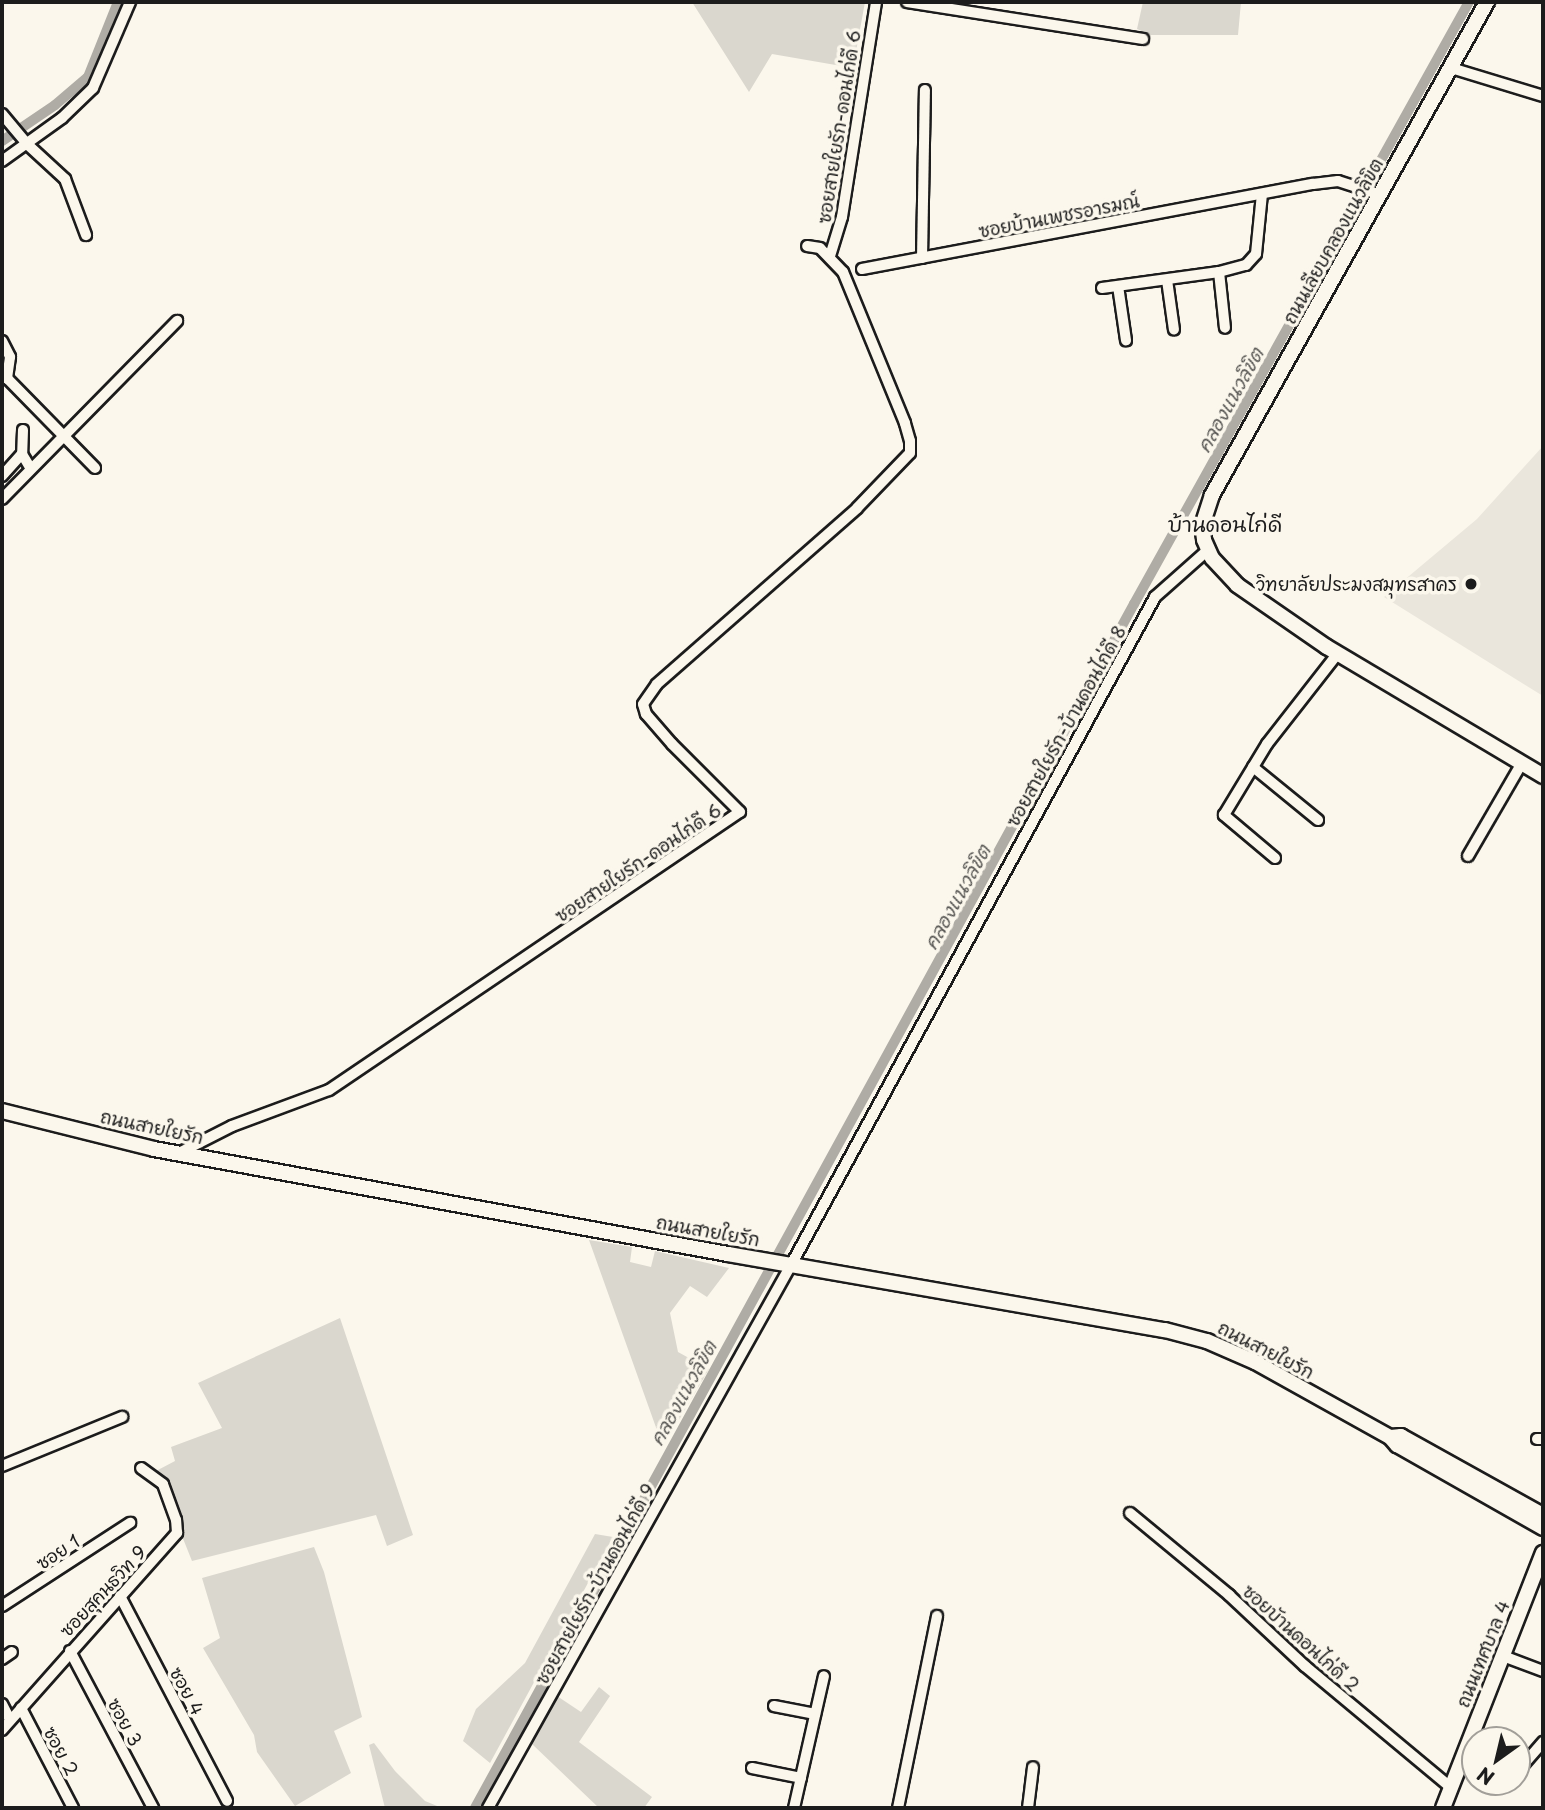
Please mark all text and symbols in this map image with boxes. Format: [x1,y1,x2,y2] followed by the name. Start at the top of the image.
[813,29,865,225] street label: ซอยสายใยรัก-ดอนไก่ดี 6
[1278,154,1388,328] street label: ถนนเลียบคลองแนวลิขิต
[977,190,1141,242] street label: ซอยบ้านเพชรอารมณ์
[1192,344,1268,456] water label: คลองแนวลิขิต
[1168,510,1282,536] district label: บ้านดอนไก่ดี
[1256,573,1457,595] place label: วิทยาลัยประมงสมุทรสาคร
[1463,576,1479,592] marker: วิทยาลัยประมงสมุทรสาคร
[1002,622,1130,830] street label: ซอยสายใยรัก-บ้านดอนไก่ดี 8
[551,799,725,927] street label: ซอยสายใยรัก-ดอนไก่ดี 6
[919,841,995,953] water label: คลองแนวลิขิต
[98,1106,206,1148] street label: ถนนสายใยรัก
[654,1211,762,1251] street label: ถนนสายใยรัก
[1214,1317,1318,1383] street label: ถนนสายใยรัก
[645,1337,721,1449] water label: คลองแนวลิขิต
[531,1480,659,1688] street label: ซอยสายใยรัก-บ้านดอนไก่ดี 9
[32,1530,84,1574] street label: ซอย 1
[55,1541,151,1641] street label: ซอยสุคนธวิท 9
[1238,1580,1364,1696] street label: ซอยบัานดอนไก่ดี 2
[1452,1597,1514,1711] street label: ถนนเทศบาล 4
[165,1663,209,1719] street label: ซอย 4
[103,1694,147,1750] street label: ซอย 3
[39,1723,83,1779] street label: ซอย 2
[1461,1726,1531,1796] north arrow
[1471,1761,1499,1793] text: N

